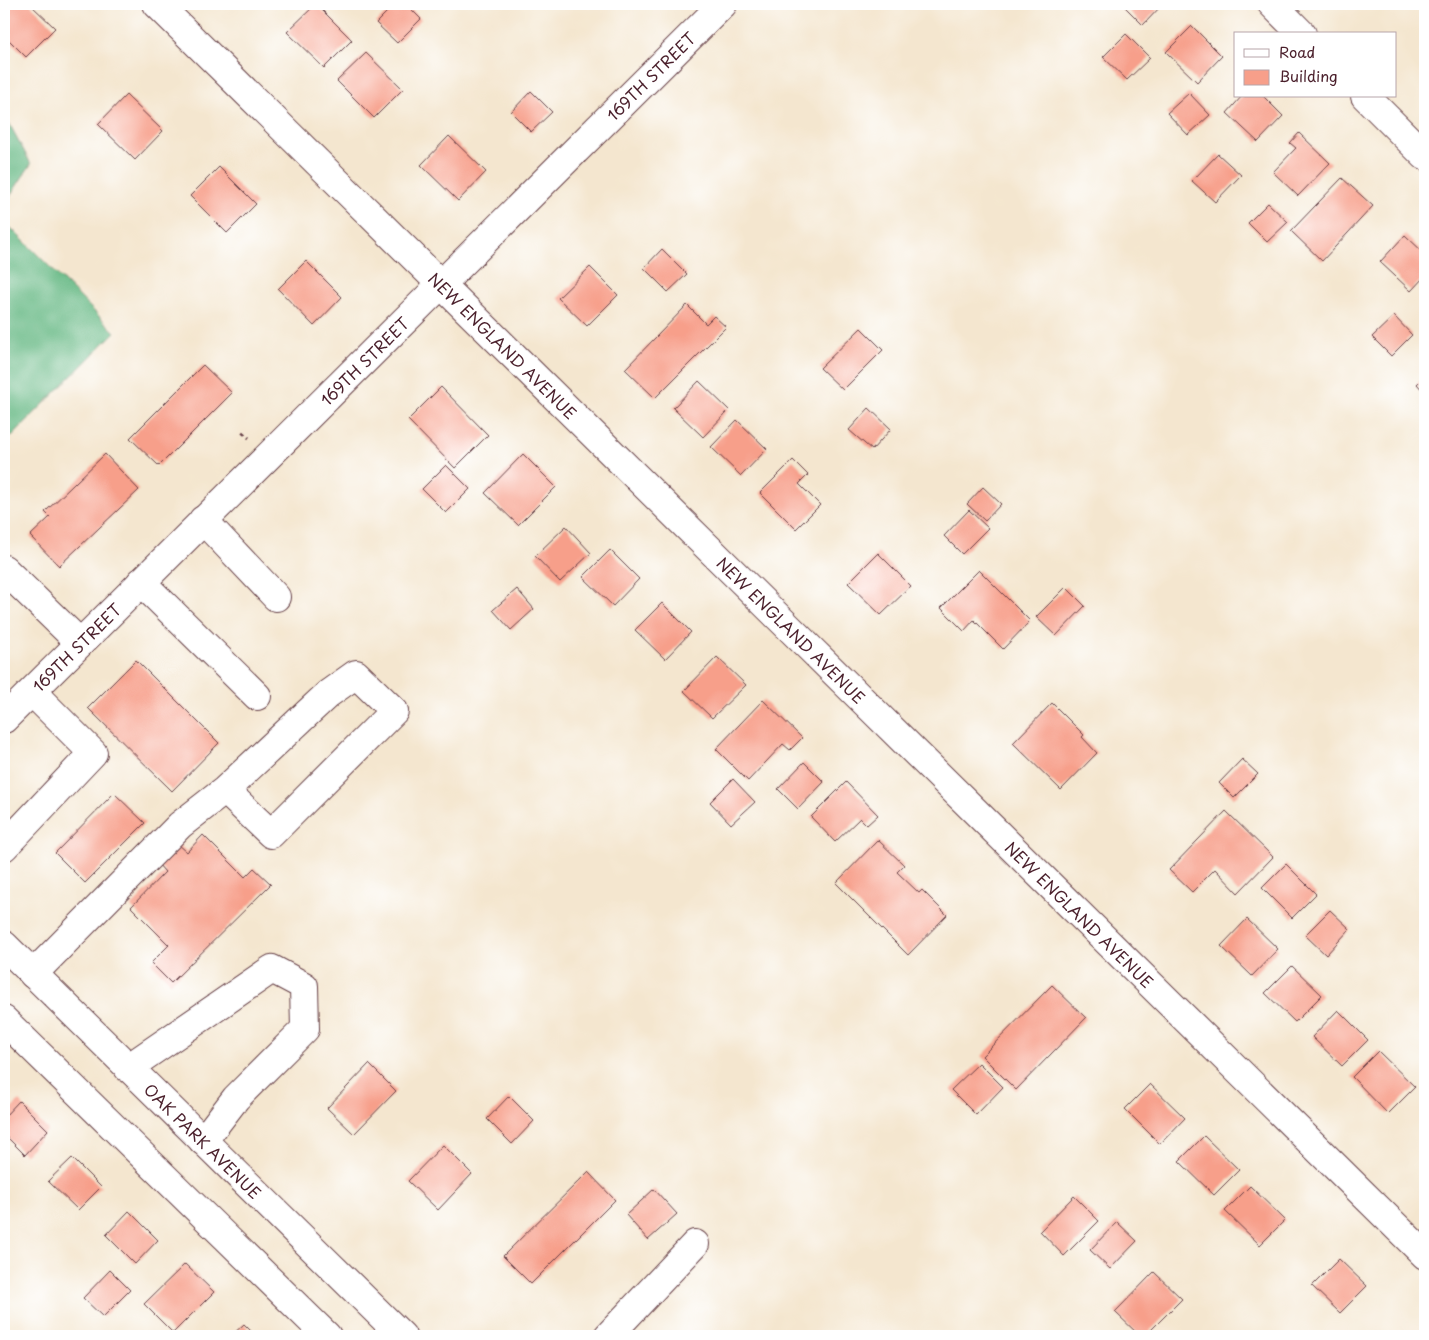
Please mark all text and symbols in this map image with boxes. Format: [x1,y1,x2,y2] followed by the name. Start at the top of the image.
[601,26,701,126] street label: 169TH STREET
[1234,32,1396,98] legend
[1279,40,1315,63] text: Road
[1279,64,1338,87] text: Building
[423,267,583,424] street label: NEW ENGLAND AVENUE
[314,311,414,411] street label: 169TH STREET
[712,551,871,709] street label: NEW ENGLAND AVENUE
[26,597,126,697] street label: 169TH STREET
[1000,835,1159,993] street label: NEW ENGLAND AVENUE
[139,1077,267,1204] street label: OAK PARK AVENUE

